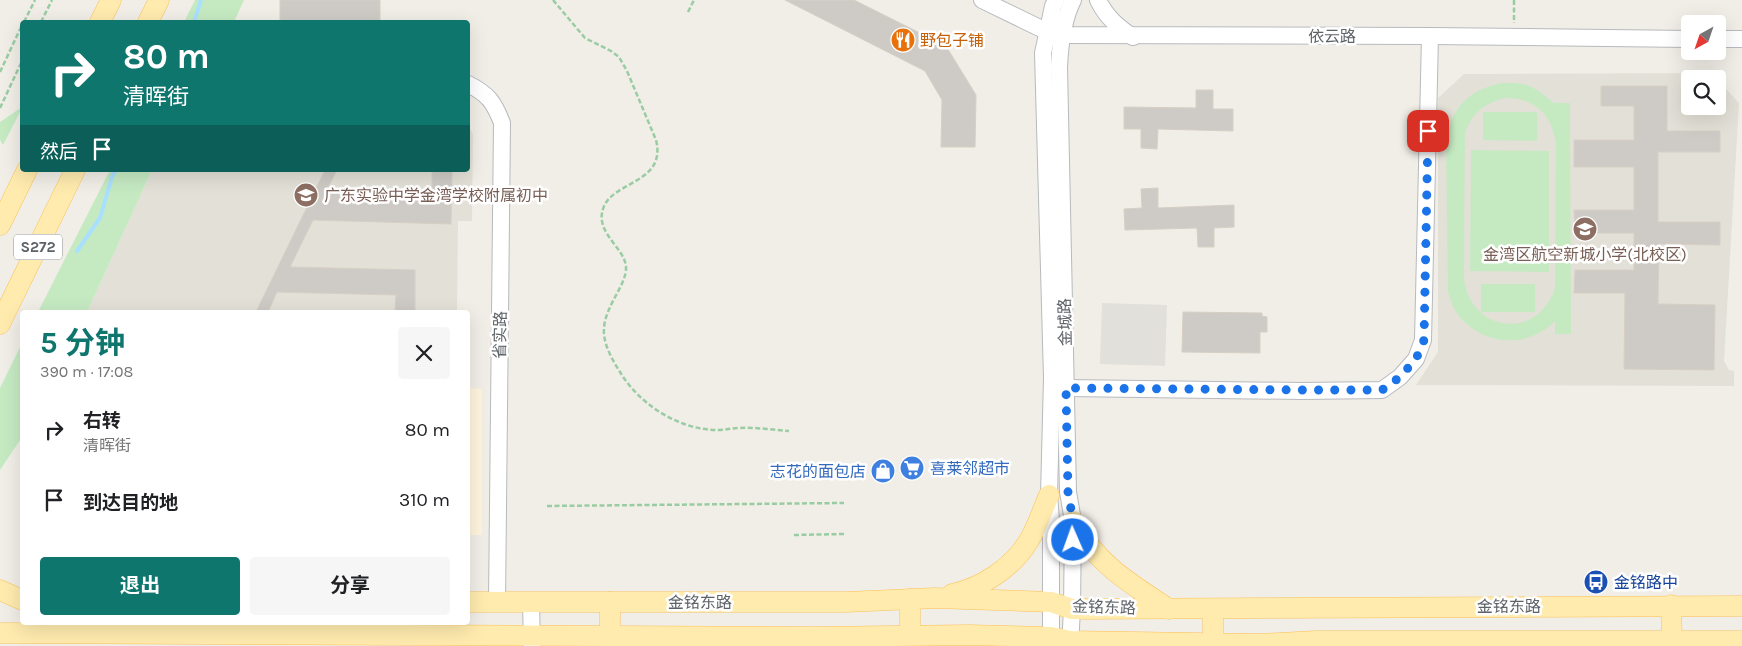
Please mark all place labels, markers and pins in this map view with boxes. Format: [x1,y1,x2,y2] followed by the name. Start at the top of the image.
[890,27,916,53] restaurant icon: 野包子铺
[920,31,984,50] place label: 野包子铺
[1407,110,1449,152] pin
[293,182,319,208] school or university icon: 广东实验中学金湾学校附属初中
[324,186,548,205] place label: 广东实验中学金湾学校附属初中
[1572,216,1598,242] school or university icon: 金湾区航空新城小学(北校区)
[1483,245,1687,264] place label: 金湾区航空新城小学(北校区)
[899,455,925,481] supermarket icon: 喜莱邻超市
[870,458,896,484] shop icon: 志花的面包店
[930,459,1010,478] place label: 喜莱邻超市
[770,462,866,481] place label: 志花的面包店
[1583,569,1609,595] bus stop icon: 金铭路中
[1614,573,1678,592] place label: 金铭路中

